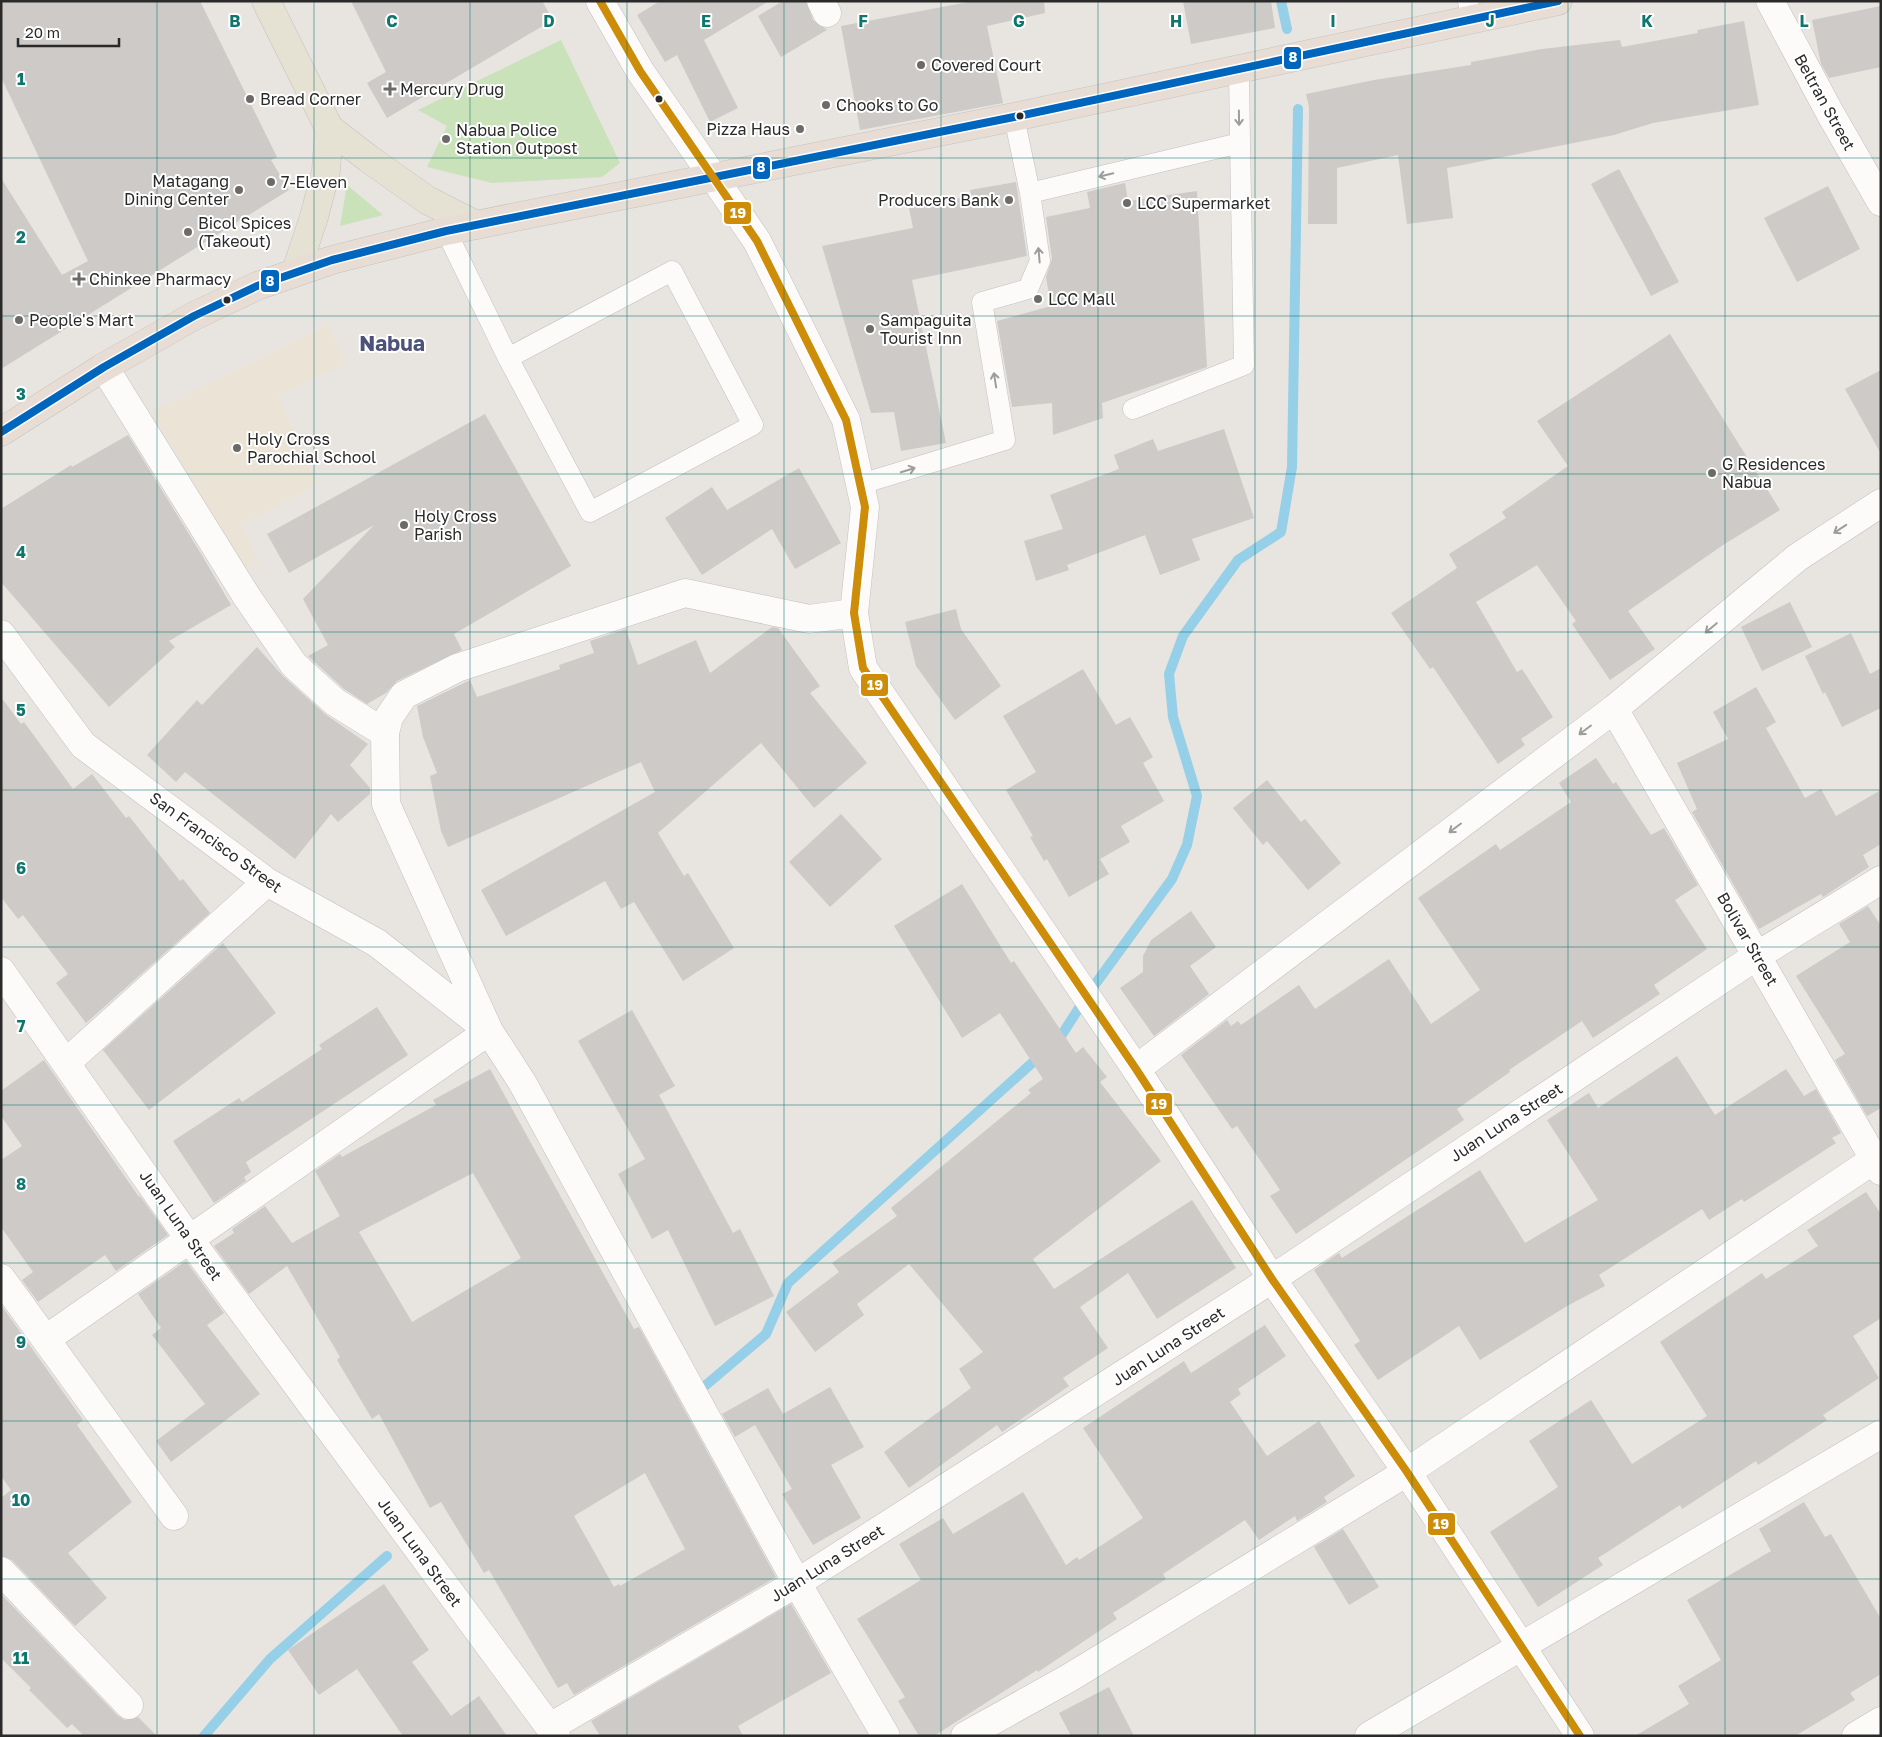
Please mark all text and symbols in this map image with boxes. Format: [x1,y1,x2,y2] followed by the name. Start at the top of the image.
[229,11,241,31] text: B
[386,11,398,31] text: C
[543,11,555,31] text: D
[701,11,711,31] text: E
[858,11,868,31] text: F
[1013,11,1025,31] text: G
[1170,11,1182,31] text: H
[1330,11,1336,31] text: I
[1485,11,1495,31] text: J
[1641,11,1653,31] text: K
[1799,11,1809,31] text: L
[18,15,119,47] scale bar
[25,23,60,41] text: 20 m
[1283,46,1302,70] line badge: 8
[1289,48,1298,65] text: 8
[1790,50,1860,154] street label: Beltran Street
[931,55,1041,75] place label: Covered Court
[915,59,927,71] marker: Covered Court
[17,69,25,89] text: 1
[400,79,504,99] place label: Mercury Drug
[384,83,396,95] marker: Mercury Drug
[260,89,361,109] place label: Bread Corner
[244,93,256,105] marker: Bread Corner
[654,94,664,104] unlabelled marker
[836,95,938,115] place label: Chooks to Go
[820,99,832,111] marker: Chooks to Go
[1234,110,1244,126] one-way arrow
[1015,111,1025,121] unlabelled marker
[706,119,790,139] place label: Pizza Haus
[456,120,578,158] place label: Nabua Police Station Outpost
[794,123,806,135] marker: Pizza Haus
[440,133,452,145] marker: Nabua Police Station Outpost
[752,156,771,180] line badge: 8
[757,158,766,175] text: 8
[124,171,229,209] place label: Matagang Dining Center
[1099,171,1115,180] one-way arrow
[281,172,347,192] place label: 7-Eleven
[265,176,277,188] marker: 7-Eleven
[233,184,245,196] marker: Matagang Dining Center
[878,190,999,210] place label: Producers Bank
[1137,193,1270,213] place label: LCC Supermarket
[1003,194,1015,206] marker: Producers Bank
[1121,197,1133,209] marker: LCC Supermarket
[723,201,752,225] line badge: 19
[730,204,746,221] text: 19
[198,213,291,251] place label: Bicol Spices (Takeout)
[182,226,194,238] marker: Bicol Spices (Takeout)
[16,227,26,247] text: 2
[1034,248,1043,264] one-way arrow
[89,269,231,289] place label: Chinkee Pharmacy
[260,269,280,293] line badge: 8
[266,272,275,289] text: 8
[73,273,85,285] marker: Chinkee Pharmacy
[1048,289,1115,309] place label: LCC Mall
[1032,293,1044,305] marker: LCC Mall
[222,295,232,305] unlabelled marker
[29,310,134,330] place label: People's Mart
[880,310,972,348] place label: Sampaguita Tourist Inn
[13,314,25,326] marker: People's Mart
[864,323,876,335] marker: Sampaguita Tourist Inn
[359,330,425,356] district label: Nabua
[990,372,1000,388] one-way arrow
[16,384,26,404] text: 3
[247,429,376,467] place label: Holy Cross Parochial School
[231,442,243,454] marker: Holy Cross Parochial School
[1722,454,1826,492] place label: G Residences Nabua
[899,464,915,474] one-way arrow
[1706,467,1718,479] marker: G Residences Nabua
[414,506,497,544] place label: Holy Cross Parish
[398,519,410,531] marker: Holy Cross Parish
[1833,525,1847,535] one-way arrow
[16,542,26,562] text: 4
[1705,623,1718,634] one-way arrow
[860,673,889,697] line badge: 19
[867,676,883,693] text: 19
[16,700,26,720] text: 5
[1579,725,1592,736] one-way arrow
[146,787,286,897] street label: San Francisco Street
[1449,823,1462,834] one-way arrow
[16,858,26,878] text: 6
[1713,889,1783,989] street label: Bolivar Street
[17,1016,26,1036] text: 7
[1446,1078,1566,1166] street label: Juan Luna Street
[1145,1092,1173,1116] line badge: 19
[1151,1095,1167,1112] text: 19
[135,1166,227,1284] street label: Juan Luna Street
[16,1174,26,1194] text: 8
[1108,1302,1228,1390] street label: Juan Luna Street
[16,1332,26,1352] text: 9
[12,1490,30,1510] text: 10
[374,1493,466,1611] street label: Juan Luna Street
[1427,1512,1456,1536] line badge: 19
[1433,1515,1449,1532] text: 19
[767,1520,887,1606] street label: Juan Luna Street
[13,1648,29,1668] text: 11

